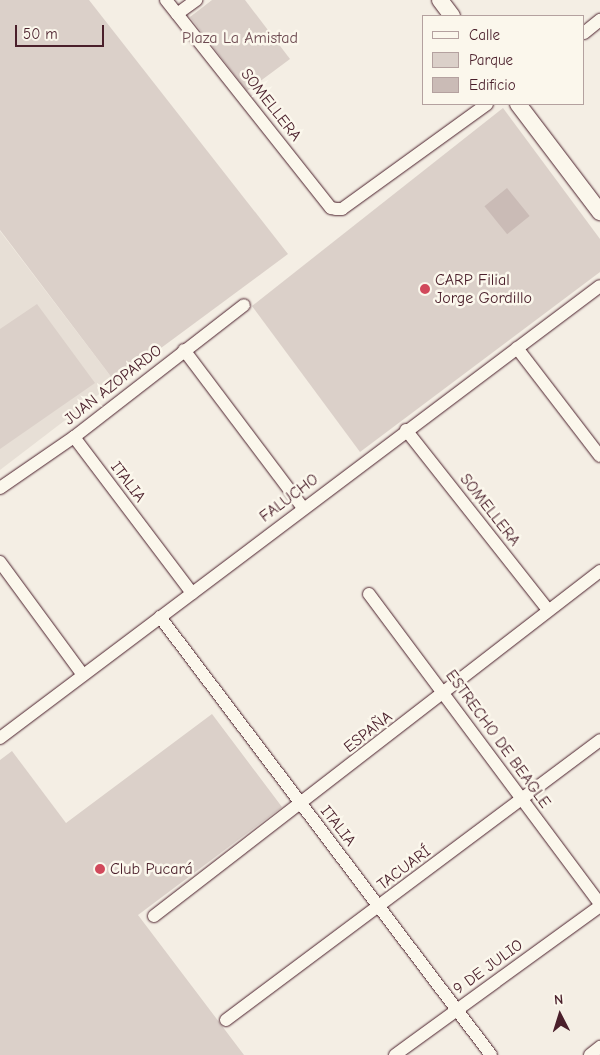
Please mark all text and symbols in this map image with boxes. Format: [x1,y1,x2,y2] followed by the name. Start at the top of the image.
[18,15,106,47] scale bar
[422,15,585,105] legend
[23,25,58,43] text: 50 m
[469,26,500,44] text: Calle
[182,28,298,48] park label: Plaza La Amistad
[469,51,513,69] text: Parque
[237,65,305,145] street label: SOMELLERA
[469,76,516,94] text: Edificio
[435,270,532,308] place label: CARP Filial Jorge Gordillo
[419,283,431,295] marker: CARP Filial Jorge Gordillo
[60,341,166,429] street label: JUAN AZOPARDO
[106,458,150,506] street label: ITALIA
[256,470,322,526] street label: FALUCHO
[456,470,524,550] street label: SOMELLERA
[441,666,555,812] street label: ESTRECHO DE BEAGLE
[340,707,396,757] street label: ESPAÑA
[316,802,360,850] street label: ITALIA
[373,842,435,894] street label: TACUARÍ
[110,859,193,879] place label: Club Pucará
[94,863,106,875] marker: Club Pucará
[449,935,527,999] street label: 9 DE JULIO
[535,990,585,1040] north arrow
[553,991,564,1008] text: N

